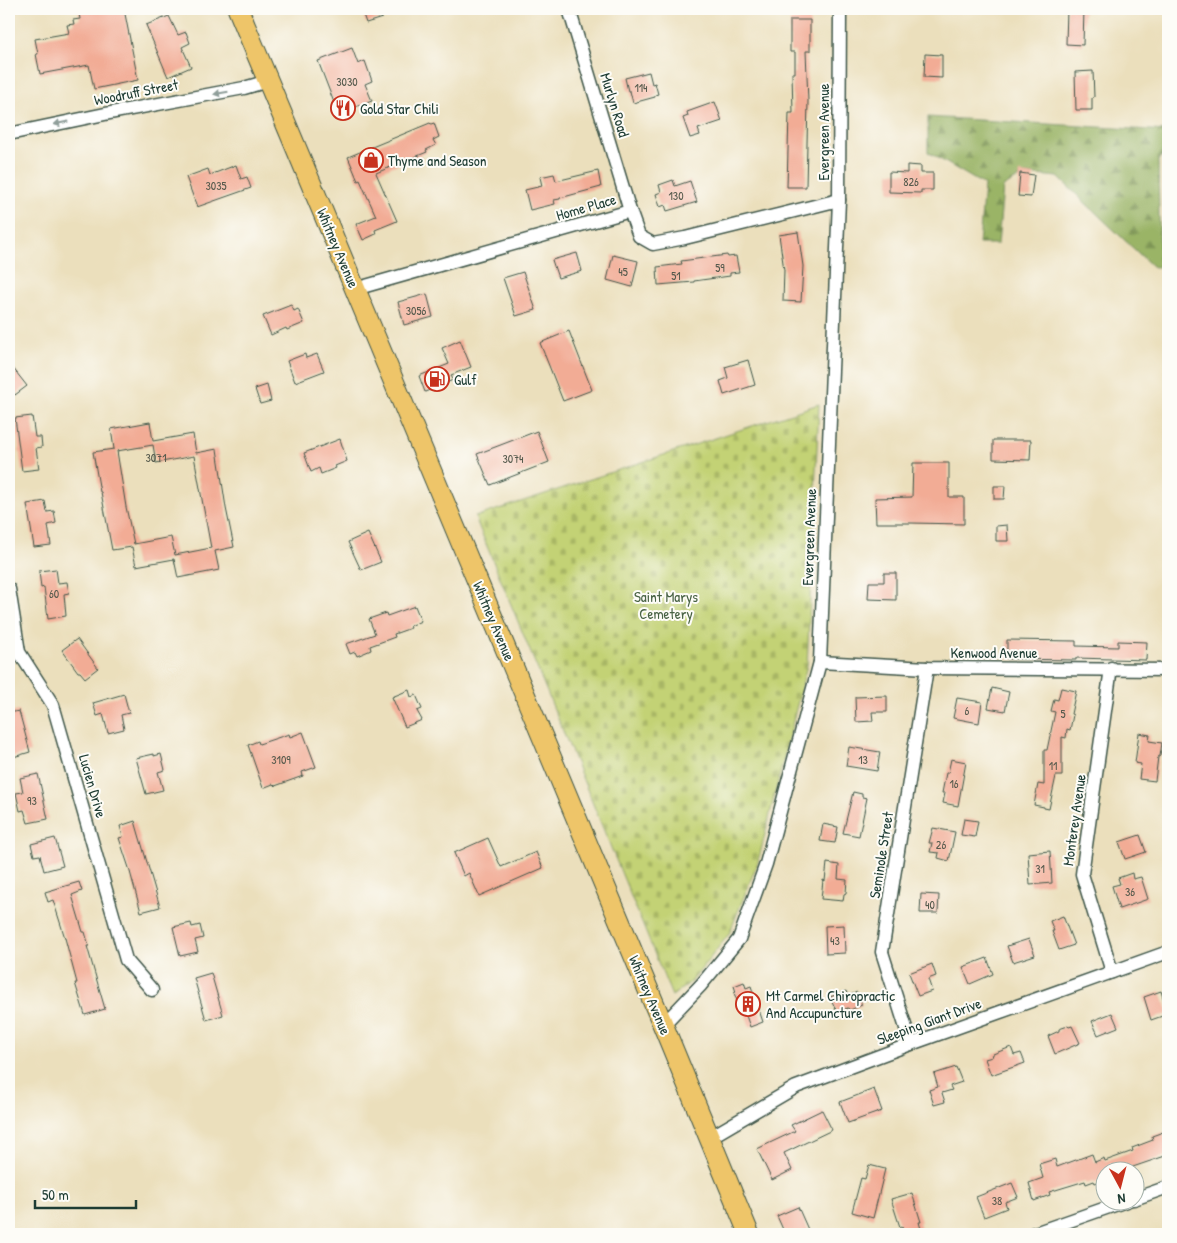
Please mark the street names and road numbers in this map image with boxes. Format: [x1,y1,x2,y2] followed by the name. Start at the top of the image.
[595,70,635,140] street label: Murlyn Road
[92,73,181,110] street label: Woodruff Street
[813,83,834,181] street label: Evergreen Avenue
[554,188,619,226] street label: Home Place
[312,205,364,291] street label: Whitney Avenue
[797,488,821,586] street label: Evergreen Avenue
[468,578,520,664] street label: Whitney Avenue
[951,642,1038,663] street label: Kenwood Avenue
[74,752,112,820] street label: Lucien Drive
[1057,773,1091,867] street label: Monterey Avenue
[864,809,898,900] street label: Seminole Street
[624,952,676,1038] street label: Whitney Avenue
[874,992,984,1050] street label: Sleeping Giant Drive

